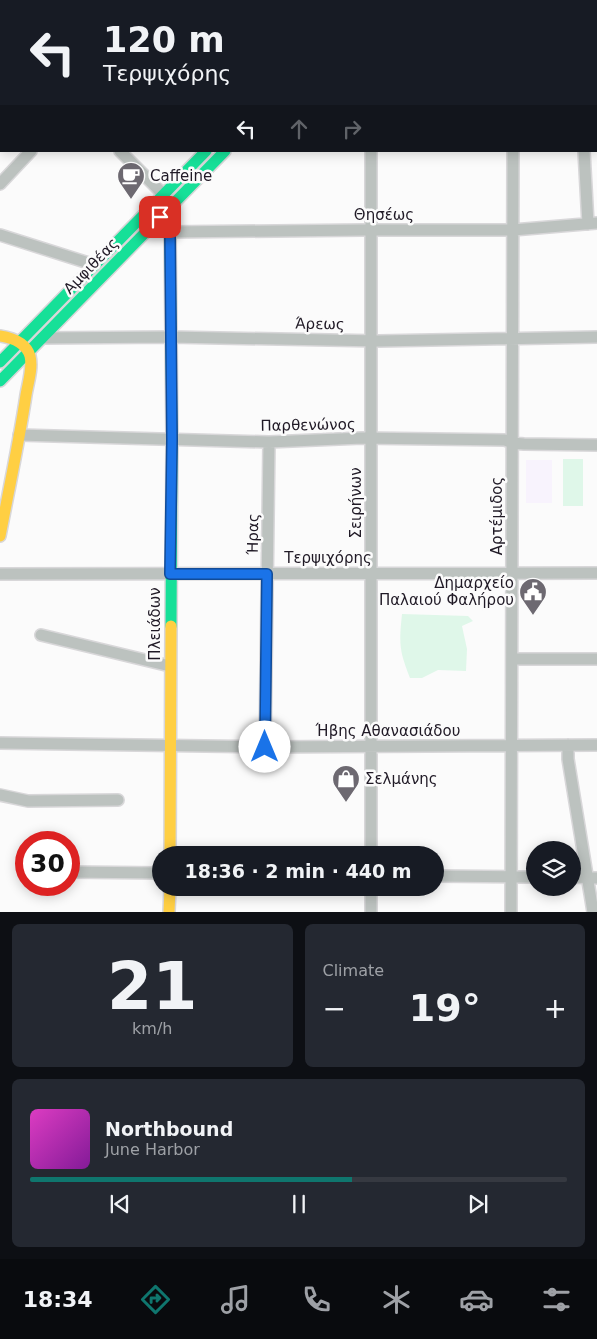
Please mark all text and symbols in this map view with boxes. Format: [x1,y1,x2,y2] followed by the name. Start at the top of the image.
[20,20,85,85] icon: left
[103,20,225,60] text: 120 m
[103,61,231,86] text: Τερψιχόρης
[232,115,260,143] icon: left
[285,115,313,143] icon: ahead
[338,115,366,143] icon: right
[116,161,146,200] cafe icon: Caffeine
[150,167,212,185] place label: Caffeine
[139,196,181,238] pin
[146,203,174,231] icon: arrive
[354,206,414,224] street label: Θησέως
[60,234,122,298] street label: Αμφιθέας
[295,315,345,333] street label: Άρεως
[260,415,356,435] street label: Παρθενώνος
[347,467,365,539] street label: Σειρήνων
[488,477,506,555] street label: Αρτέμιδος
[244,513,262,556] street label: Ήρας
[283,549,372,567] street label: Τερψιχόρης
[379,574,514,609] place label: Δημαρχείο Παλαιού Φαλήρου
[518,577,548,616] public building icon: Δημαρχείο Παλαιού Φαλήρου
[146,587,164,661] street label: Πλειάδων
[238,720,290,772] position arrow
[315,722,460,740] street label: Ήβης Αθανασιάδου
[331,764,361,803] shop icon: Σελμάνης
[365,770,438,788] place label: Σελμάνης
[15,831,80,896] speed limit sign: 30
[526,841,581,896] map controls
[526,841,581,896] button: layers
[184,860,412,882] text: 18:36 · 2 min · 440 m
[107,949,197,1024] text: 21
[323,961,384,980] text: Climate
[409,986,481,1030] text: 19°
[323,992,346,1025] text: −
[544,992,567,1025] text: +
[132,1019,172,1038] text: km/h
[105,1118,233,1140] text: Northbound
[105,1140,200,1159] text: June Harbor
[106,1190,134,1218] icon: previous
[285,1190,313,1218] icon: pause
[464,1190,492,1218] icon: next
[138,1282,173,1317] icon: directions
[218,1282,253,1317] icon: music
[299,1282,334,1317] icon: phone
[379,1282,414,1317] icon: climate
[459,1282,494,1317] icon: car
[539,1282,574,1317] icon: filters
[23,1287,93,1312] text: 18:34

